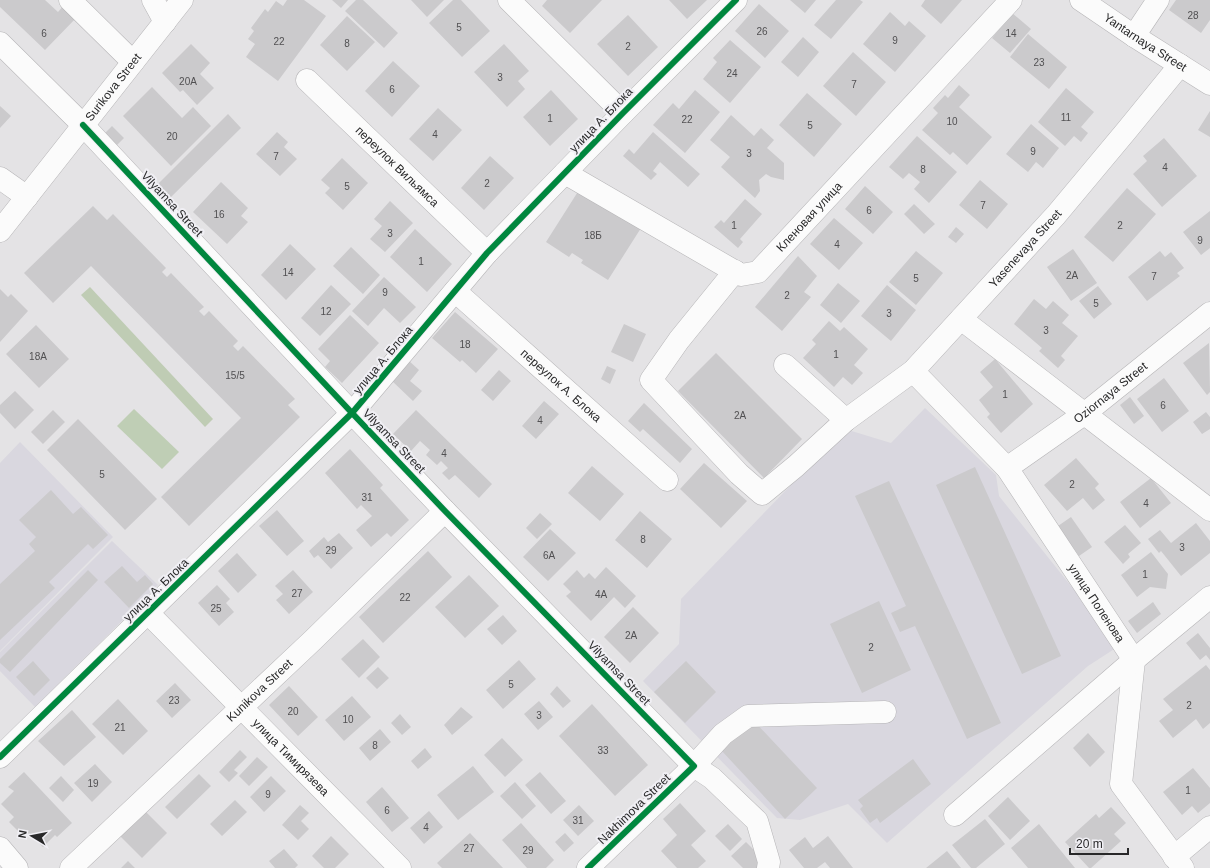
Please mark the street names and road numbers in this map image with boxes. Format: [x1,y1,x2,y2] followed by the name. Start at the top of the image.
[1101,10,1190,75] street label: Yantarnaya Street
[82,50,145,124] street label: Surikova Street
[567,84,636,155] street label: улица А. Блока
[353,123,442,210] street label: переулок Вильямса
[138,169,206,240] street label: Vilyamsa Street
[774,179,845,255] street label: Кленовая улица
[986,206,1065,290] street label: Yasenevaya Street
[350,323,416,397] street label: улица А. Блока
[518,346,604,425] street label: переулок А. Блока
[1071,359,1151,426] street label: Oziornaya Street
[360,406,429,476] street label: Vilyamsa Street
[121,555,192,624] street label: улица А. Блока
[1065,561,1128,645] street label: улица Поленова
[585,638,654,708] street label: Vilyamsa Street
[224,656,296,725] street label: Kunikova Street
[250,716,332,799] street label: улица Тимирязева
[595,770,674,847] street label: Nakhimova Street

